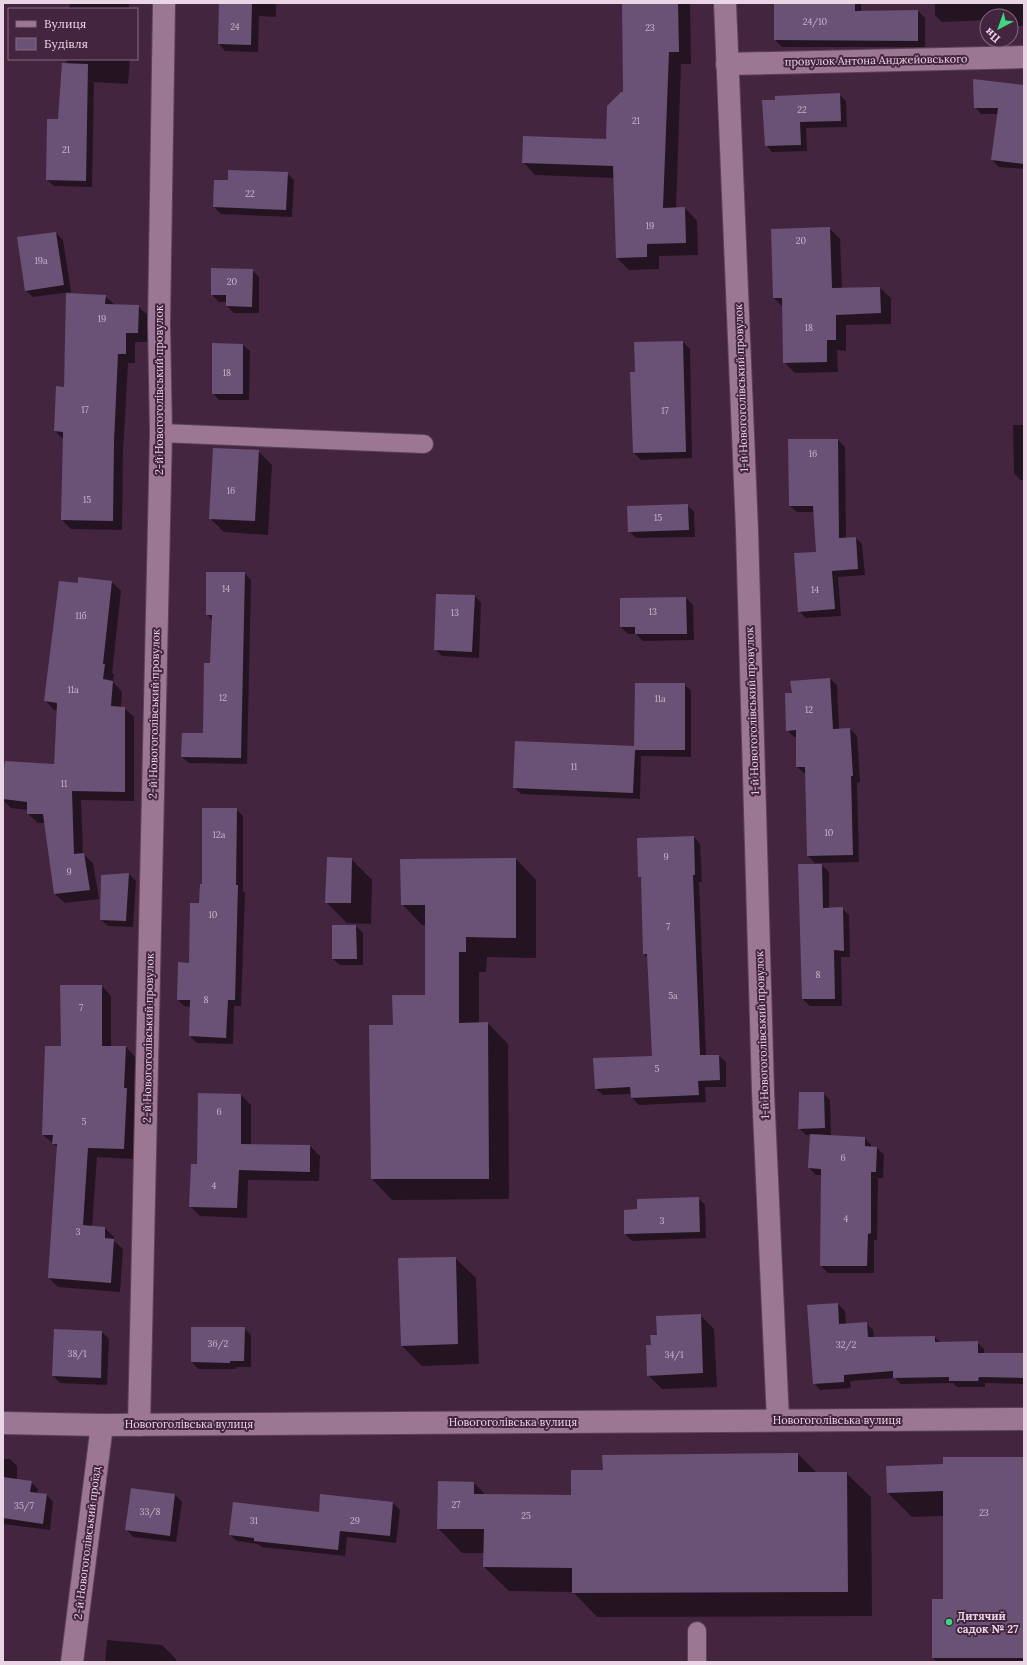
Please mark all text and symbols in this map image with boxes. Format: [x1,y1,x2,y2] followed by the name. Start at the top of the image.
[8,8,138,60] legend
[979,8,1019,48] north arrow
[44,16,86,31] text: Вулиця
[803,16,828,28] house number: 24/10
[230,21,240,32] house number: 24
[645,22,655,33] house number: 23
[982,25,1003,46] text: Пн
[44,36,88,51] text: Будівля
[784,51,968,69] street label: провулок Антона Анджейовського
[797,104,807,115] house number: 22
[632,115,640,126] house number: 21
[62,144,70,155] house number: 21
[245,188,255,199] house number: 22
[646,220,654,231] house number: 19
[796,235,807,246] house number: 20
[34,255,48,266] house number: 19а
[227,276,238,287] house number: 20
[731,304,751,472] street label: 1-й Новогоголівський провулок
[152,305,166,475] street label: 2-й Новогоголівський провулок
[98,313,106,324] house number: 19
[805,322,813,333] house number: 18
[223,367,231,378] house number: 18
[81,404,89,415] house number: 17
[661,405,669,416] house number: 17
[809,448,817,459] house number: 16
[227,485,235,496] house number: 16
[83,494,91,505] house number: 15
[654,512,662,523] house number: 15
[222,583,230,594] house number: 14
[811,584,819,595] house number: 14
[649,606,657,617] house number: 13
[451,607,459,618] house number: 13
[75,610,87,621] house number: 11б
[742,627,762,795] street label: 1-й Новогоголівський провулок
[146,629,162,799] street label: 2-й Новогоголівський провулок
[67,684,79,695] house number: 11а
[219,692,227,703] house number: 12
[654,693,666,704] house number: 11а
[805,704,813,715] house number: 12
[571,761,577,772] house number: 11
[61,778,67,789] house number: 11
[825,827,834,838] house number: 10
[213,829,226,840] house number: 12а
[663,851,669,862] house number: 9
[66,866,72,877] house number: 9
[209,909,218,920] house number: 10
[666,921,670,932] house number: 7
[752,951,772,1119] street label: 1-й Новогоголівський провулок
[140,953,156,1123] street label: 2-й Новогоголівський провулок
[815,969,821,980] house number: 8
[668,990,678,1001] house number: 5а
[203,994,209,1005] house number: 8
[79,1002,83,1013] house number: 7
[655,1063,660,1074] house number: 5
[216,1106,222,1117] house number: 6
[82,1116,87,1127] house number: 5
[840,1152,846,1163] house number: 6
[212,1180,217,1191] house number: 4
[844,1213,849,1224] house number: 4
[659,1215,665,1226] house number: 3
[75,1226,81,1237] house number: 3
[208,1338,229,1350] house number: 36/2
[836,1339,857,1351] house number: 32/2
[67,1348,87,1360] house number: 38/1
[664,1349,684,1361] house number: 34/1
[773,1413,901,1427] street label: Новогоголівська вулиця
[449,1415,577,1429] street label: Новогоголівська вулиця
[125,1417,253,1431] street label: Новогоголівська вулиця
[71,1465,103,1620] street label: 2-й Новогоголівський проїзд
[452,1499,460,1510] house number: 27
[14,1500,34,1512] house number: 35/7
[140,1506,160,1518] house number: 33/8
[979,1507,989,1518] house number: 23
[521,1510,531,1521] house number: 25
[250,1515,258,1526] house number: 31
[350,1515,360,1526] house number: 29
[957,1609,1018,1636] place label: Дитячий садок № 27
[944,1617,954,1627] marker: Дитячий садок № 27

